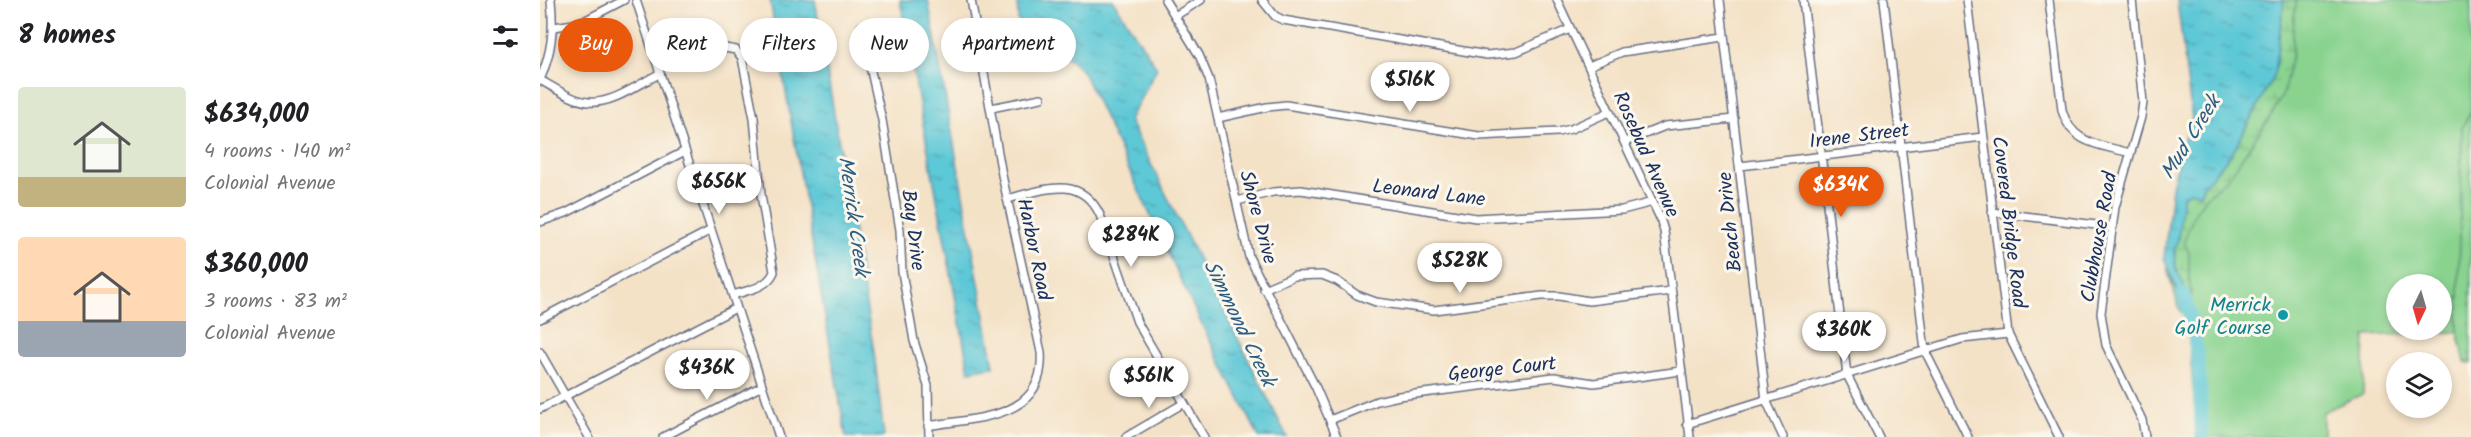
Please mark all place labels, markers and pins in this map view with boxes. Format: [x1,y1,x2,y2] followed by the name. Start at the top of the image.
[1368,62,1452,113] pin: $516K
[677,164,761,215] pin: $656K
[1799,167,1883,218] pin: $634K
[1089,217,1173,268] pin: $284K
[1418,243,1502,294] pin: $528K
[2174,290,2272,345] place label: Merrick Golf Course
[2276,308,2290,322] marker: Merrick Golf Course
[1802,312,1886,363] pin: $360K
[665,350,749,401] pin: $436K
[1107,358,1191,409] pin: $561K

